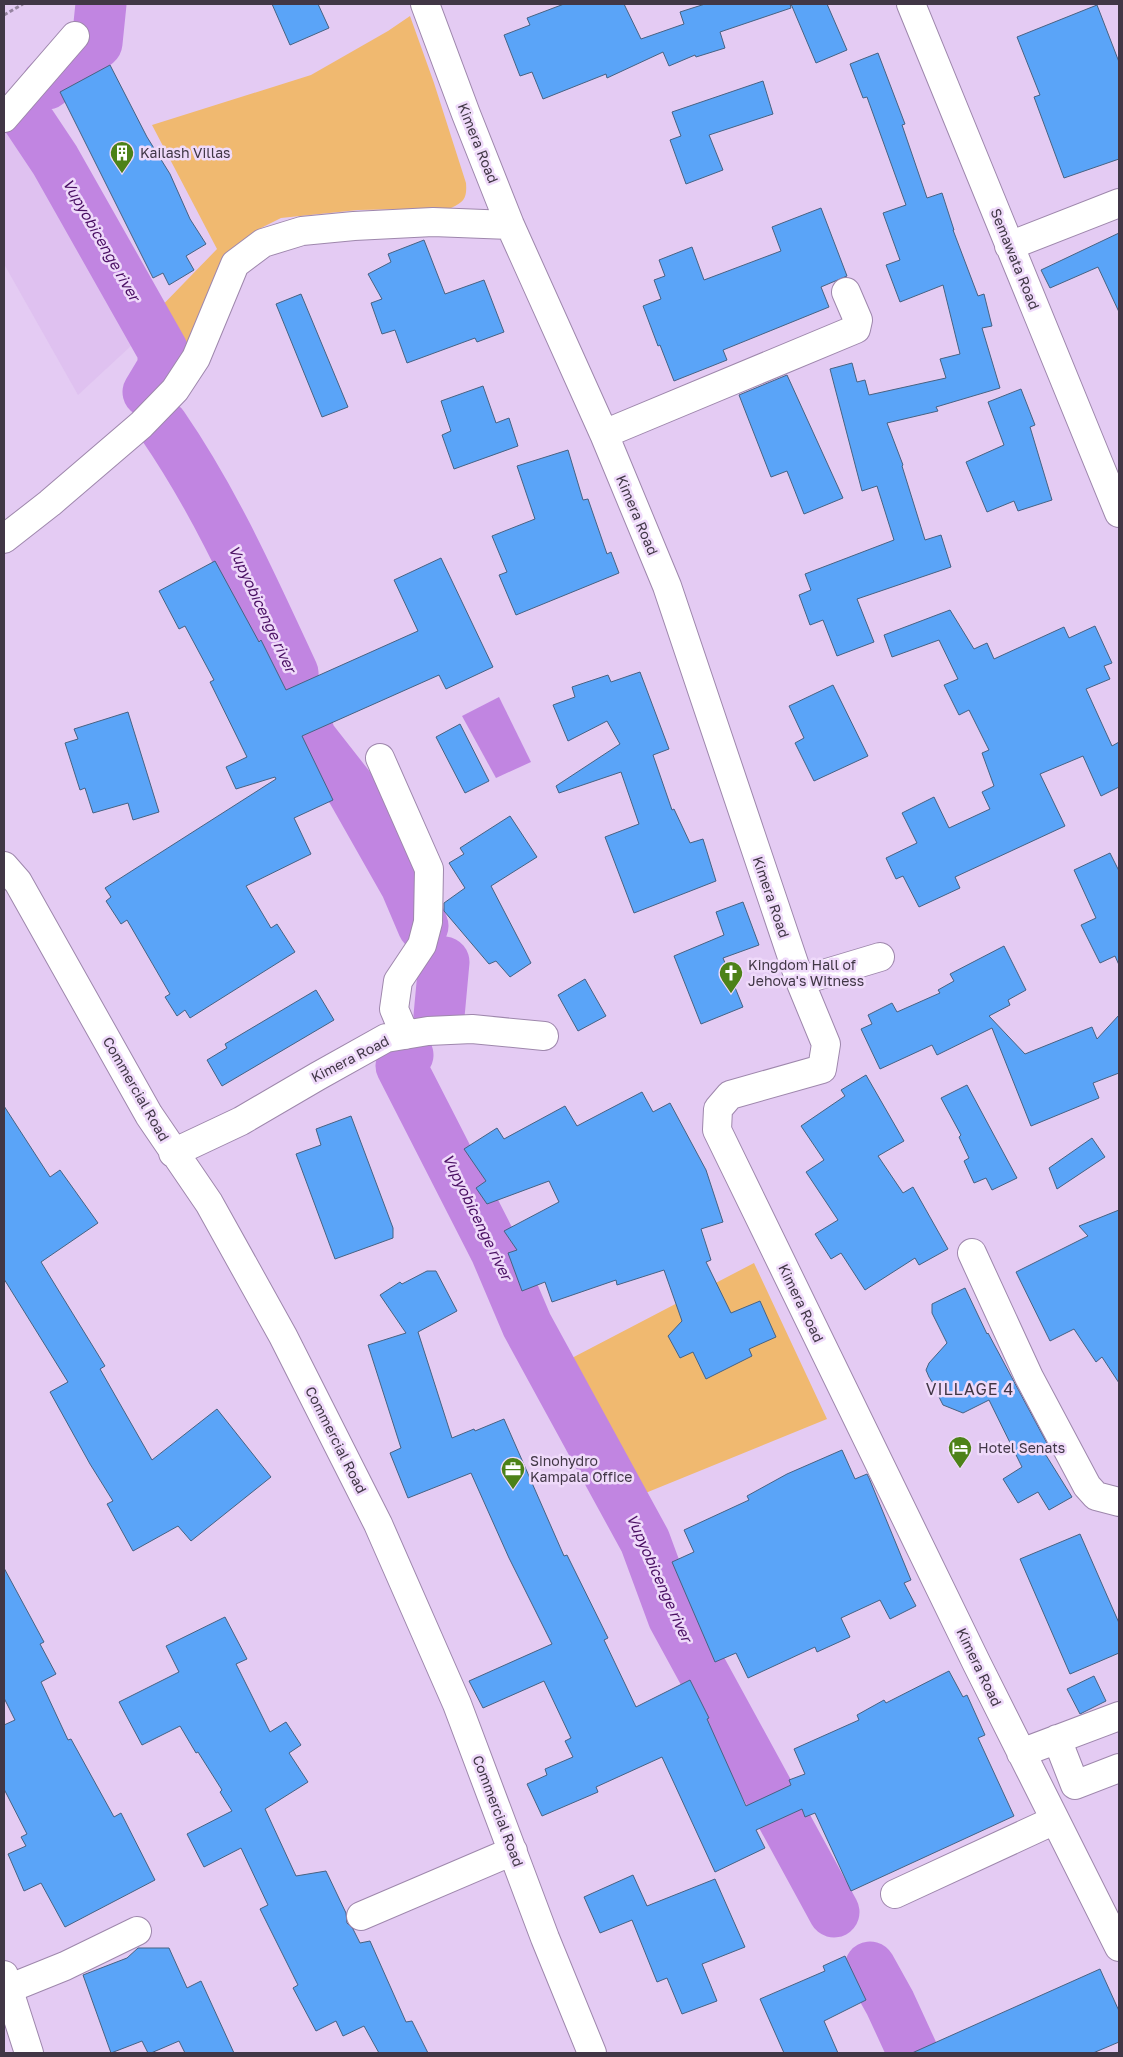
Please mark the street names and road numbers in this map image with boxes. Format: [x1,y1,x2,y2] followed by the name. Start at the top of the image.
[455,100,502,185] street label: Kimera Road
[987,206,1043,312] street label: Semawata Road
[613,472,662,557] street label: Kimera Road
[750,854,793,940] street label: Kimera Road
[308,1032,391,1085] street label: Kimera Road
[100,1034,173,1144] street label: Commercial Road
[775,1261,828,1345] street label: Kimera Road
[302,1383,371,1496] street label: Commercial Road
[953,1625,1006,1709] street label: Kimera Road
[469,1753,527,1869] street label: Commercial Road

